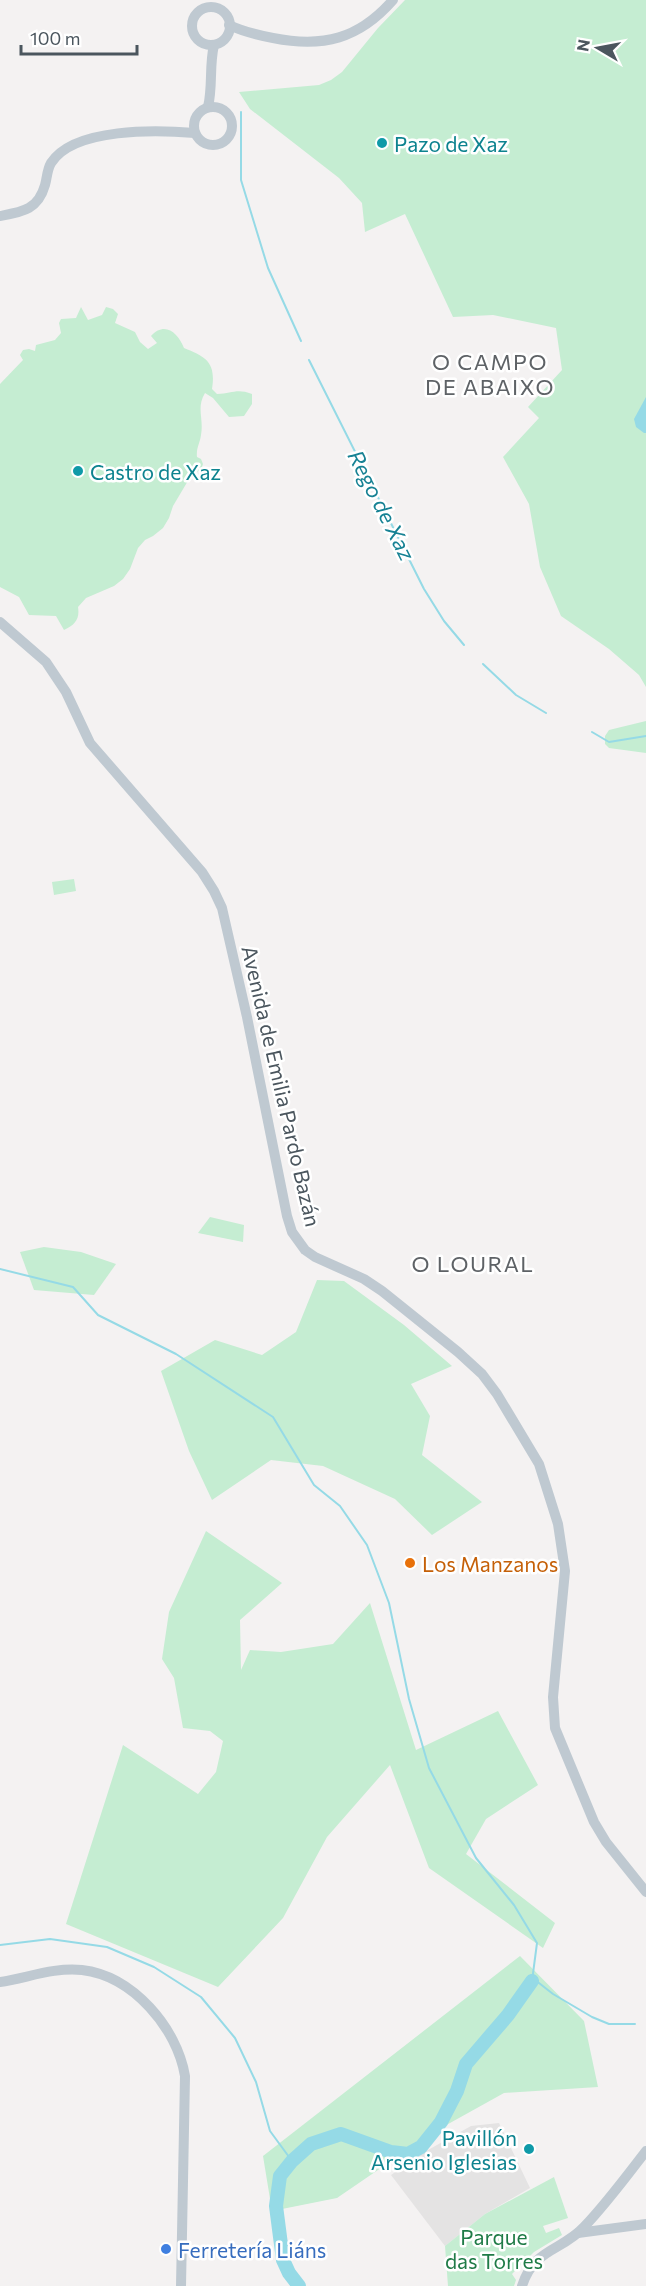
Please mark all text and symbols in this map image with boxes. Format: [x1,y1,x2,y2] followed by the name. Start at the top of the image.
[21,18,136,56] scale bar
[568,18,628,78] north arrow
[30,27,80,49] text: 100 m
[572,38,593,53] text: N
[394,131,508,156] place label: Pazo de Xaz
[375,136,389,150] marker: Pazo de Xaz
[425,348,555,400] district label: O CAMPO DE ABAIXO
[343,445,421,565] water label: Rego de Xaz
[90,459,221,484] place label: Castro de Xaz
[71,464,85,478] marker: Castro de Xaz
[237,943,327,1229] street label: Avenida de Emilia Pardo Bazán
[412,1250,534,1277] district label: O LOURAL
[422,1551,558,1576] place label: Los Manzanos
[403,1556,417,1570] marker: Los Manzanos
[371,2125,517,2174] place label: Pavillón Arsenio Iglesias
[522,2142,536,2156] marker: Pavillón Arsenio Iglesias
[445,2224,543,2273] park label: Parque das Torres
[178,2237,326,2262] place label: Ferretería Liáns
[159,2242,173,2256] marker: Ferretería Liáns

